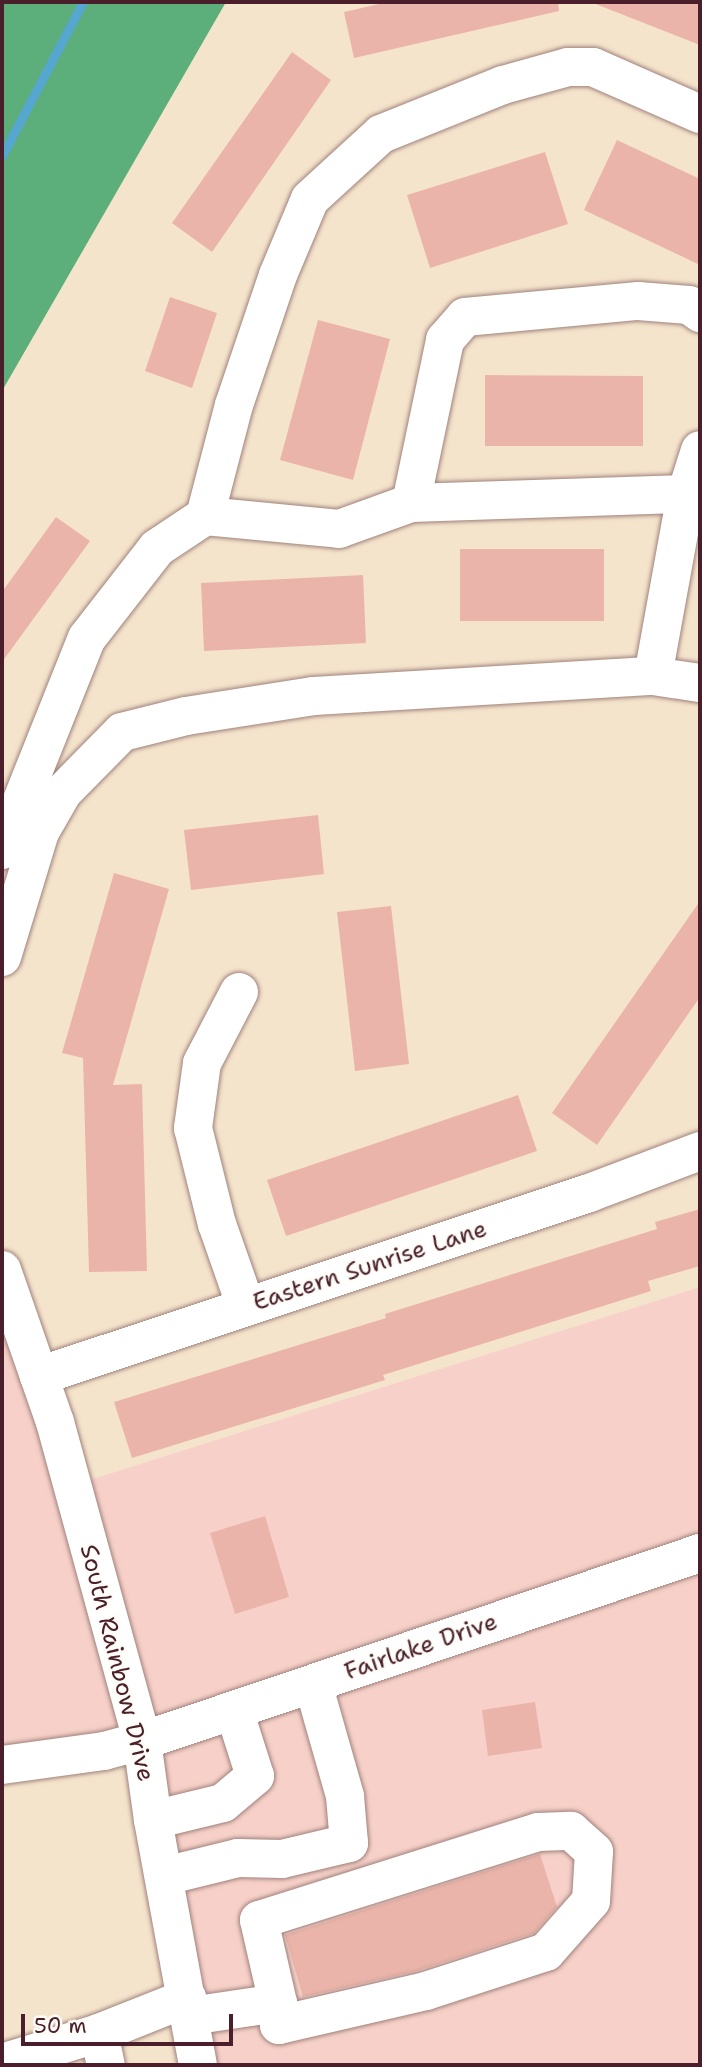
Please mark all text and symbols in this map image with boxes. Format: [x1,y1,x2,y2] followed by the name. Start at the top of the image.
[249,1215,491,1317] street label: Eastern Sunrise Lane
[74,1542,160,1784] street label: South Rainbow Drive
[341,1607,501,1687] street label: Fairlake Drive
[24,2000,236,2044] scale bar
[34,2012,87,2040] text: 50 m

